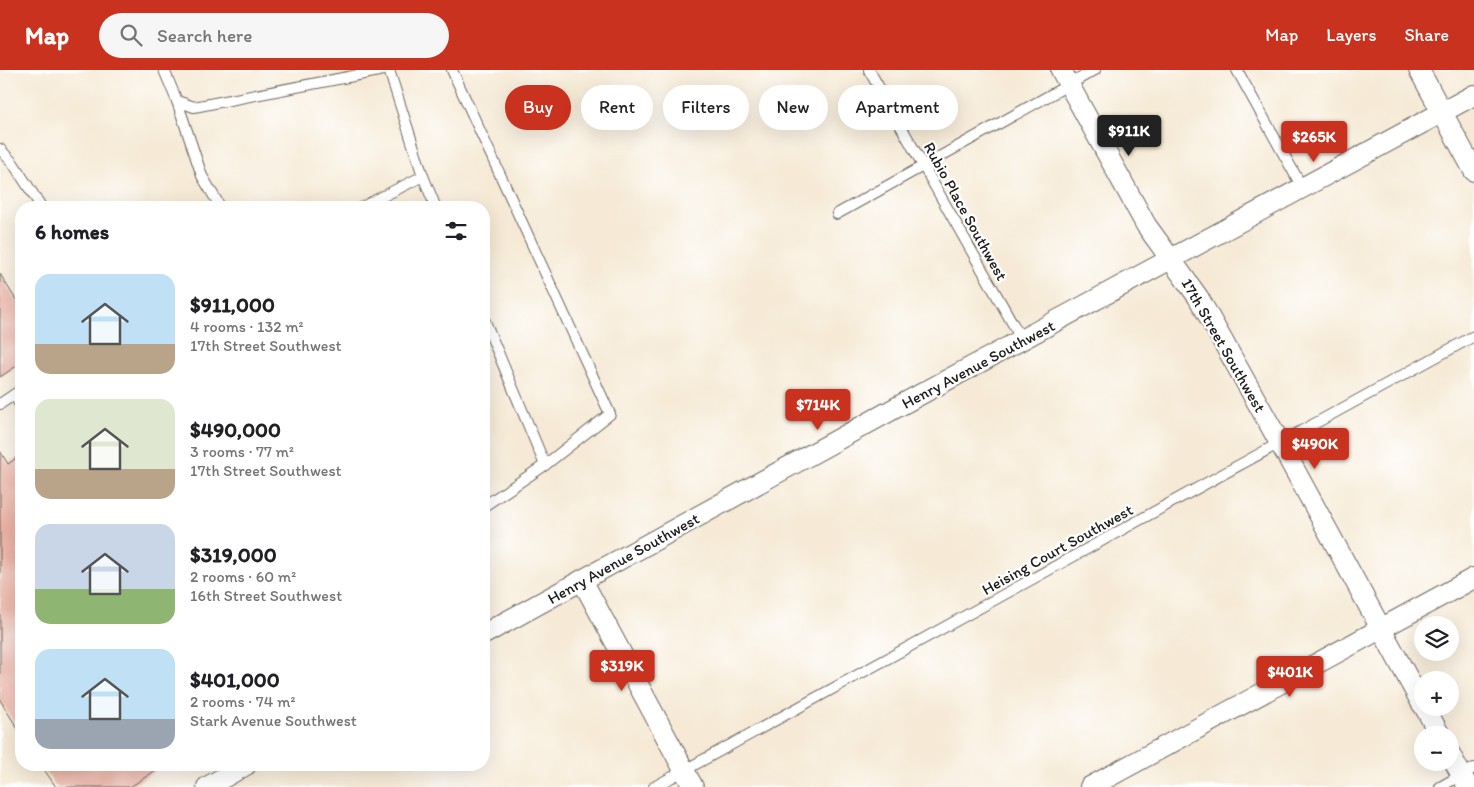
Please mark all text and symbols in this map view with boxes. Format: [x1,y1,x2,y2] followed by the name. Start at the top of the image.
[99,13,449,58] search box
[25,21,69,50] text: Map
[117,21,145,49] icon: search
[157,24,252,47] text: Search here
[1265,24,1298,46] text: Map
[1326,24,1376,46] text: Layers
[1404,24,1449,46] text: Share
[505,85,571,130] chip: Buy
[581,85,653,130] chip: Rent
[663,85,749,130] chip: Filters
[759,85,828,130] chip: New
[838,85,958,130] chip: Apartment
[1094,114,1164,157] pin: $911K
[1108,121,1150,140] text: $911K
[1279,121,1349,163] pin: $265K
[1292,127,1336,146] text: $265K
[920,139,1011,284] street label: Rubio Place Southwest
[442,217,470,245] icon: filters
[35,219,109,244] text: 6 homes
[1177,275,1270,416] street label: 17th Street Southwest
[190,292,275,317] text: $911,000
[75,294,135,354] icon: home
[899,316,1058,413] street label: Henry Avenue Southwest
[190,317,304,336] text: 4 rooms · 132 m²
[190,336,342,355] text: 17th Street Southwest
[783,388,853,431] pin: $714K
[796,395,840,414] text: $714K
[190,417,281,442] text: $490,000
[75,419,135,479] icon: home
[1280,428,1350,470] pin: $490K
[1292,434,1338,453] text: $490K
[190,442,294,461] text: 3 rooms · 77 m²
[190,461,342,480] text: 17th Street Southwest
[978,500,1136,599] street label: Heising Court Southwest
[544,509,702,608] street label: Henry Avenue Southwest
[190,542,277,567] text: $319,000
[75,544,135,604] icon: home
[190,567,296,586] text: 2 rooms · 60 m²
[190,586,342,605] text: 16th Street Southwest
[1414,616,1459,771] map controls
[1414,616,1459,661] button: layers
[587,650,657,692] pin: $319K
[601,656,643,675] text: $319K
[1255,656,1325,698] pin: $401K
[1267,662,1313,681] text: $401K
[190,667,280,692] text: $401,000
[75,669,135,729] icon: home
[1414,671,1459,716] button: +
[190,692,295,711] text: 2 rooms · 74 m²
[190,711,357,730] text: Stark Avenue Southwest
[1414,726,1459,771] button: −

